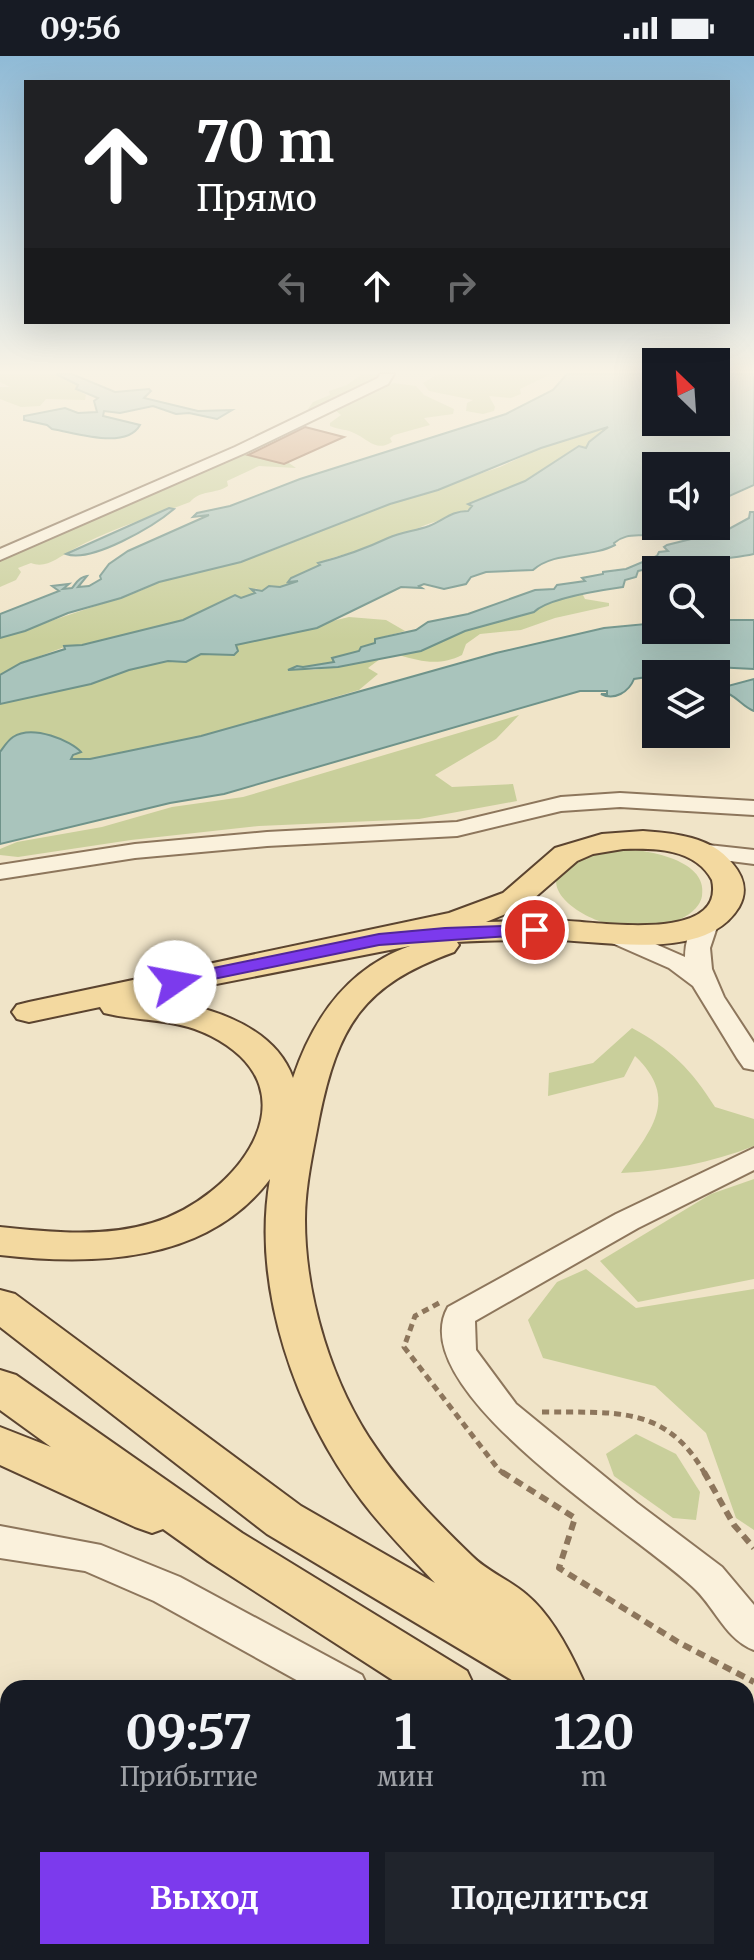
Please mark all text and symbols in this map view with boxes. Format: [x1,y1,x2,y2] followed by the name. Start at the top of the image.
[40,9,121,47] text: 09:56
[196,107,334,177] text: 70 m
[64,112,168,216] icon: ahead
[196,176,317,221] text: Прямо
[271,264,315,308] icon: left
[355,264,399,308] icon: ahead
[439,264,483,308] icon: right
[642,348,730,436] north arrow
[642,348,730,748] map controls
[642,452,730,540] button: sound
[642,556,730,644] button: search
[642,660,730,748] button: layers
[501,896,569,964] pin
[513,908,557,952] icon: arrive
[133,940,217,1024] position arrow
[125,1702,252,1762] text: 09:57
[394,1702,417,1762] text: 1
[553,1702,635,1762] text: 120
[119,1760,258,1793] text: Прибытие
[377,1760,434,1793] text: мин
[581,1760,607,1793] text: m
[40,1852,369,1944] button: Выход
[385,1852,714,1944] button: Поделиться

